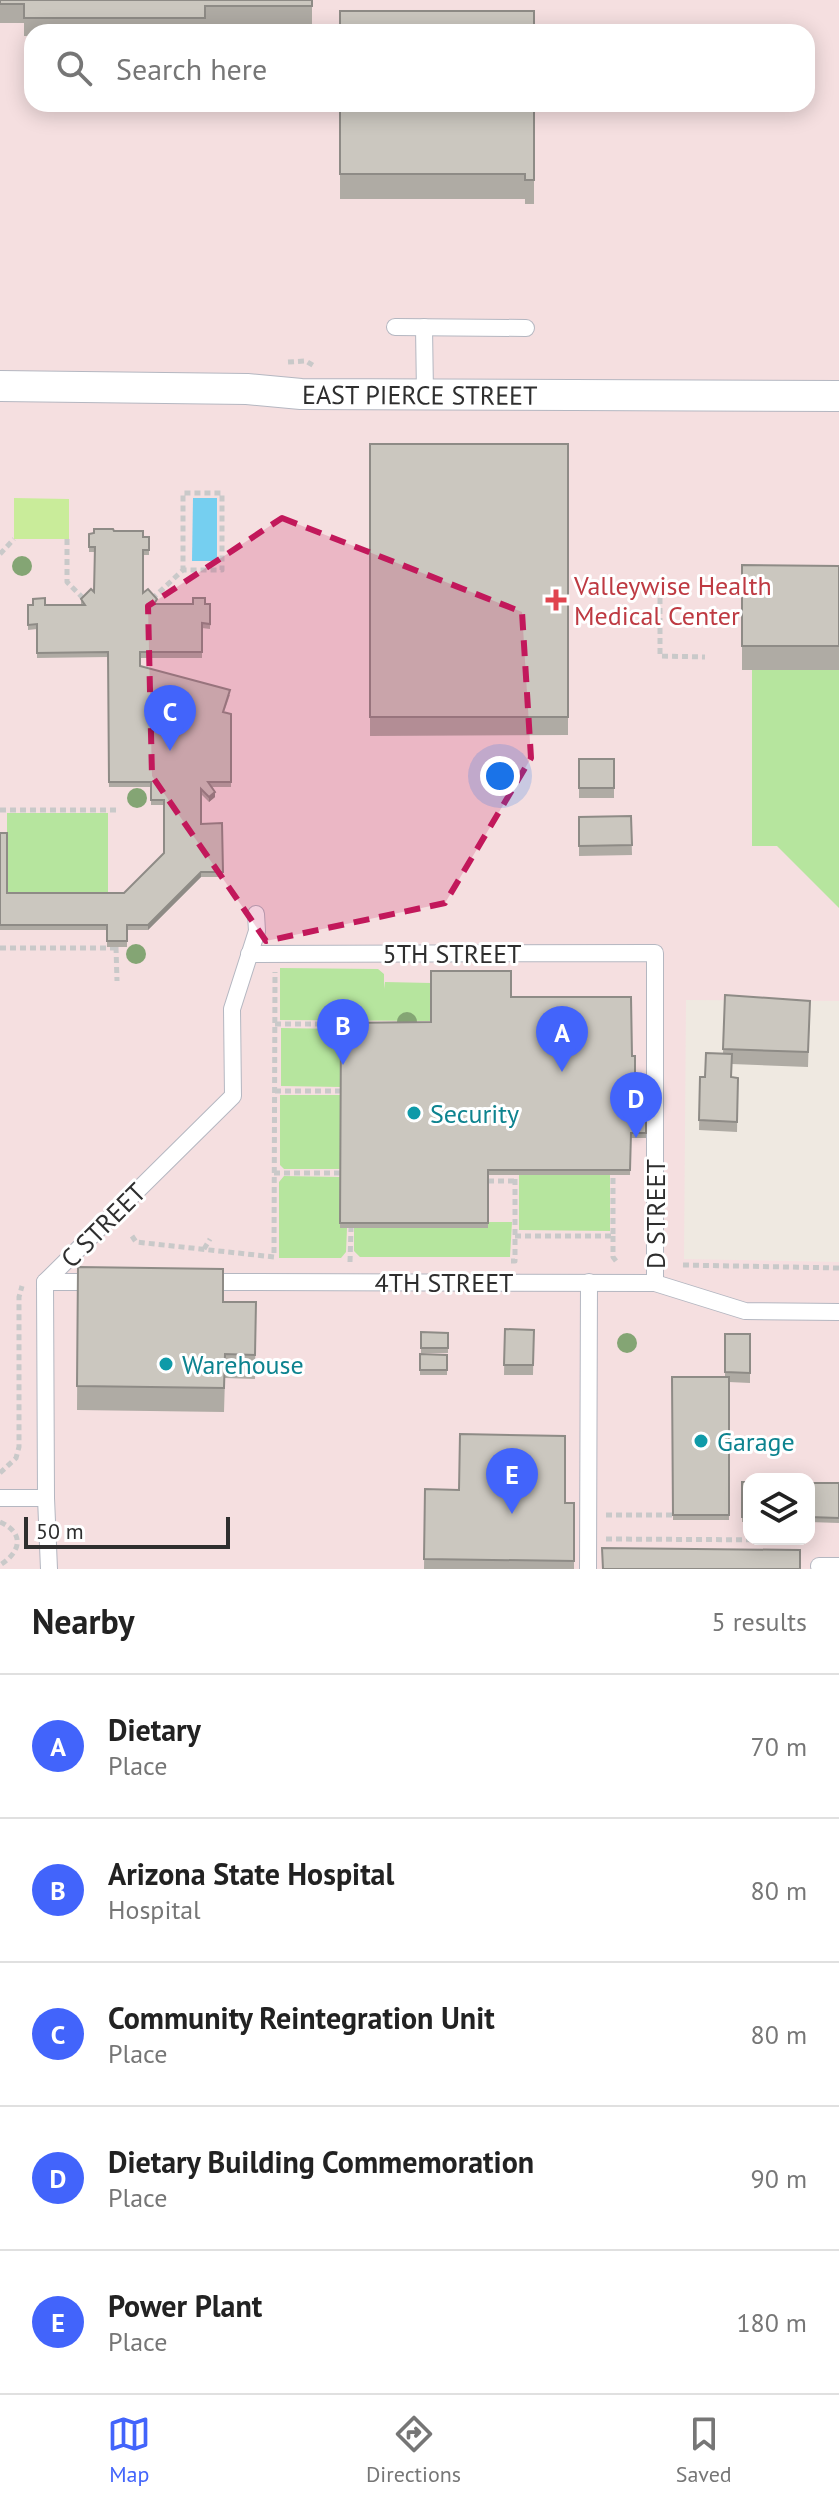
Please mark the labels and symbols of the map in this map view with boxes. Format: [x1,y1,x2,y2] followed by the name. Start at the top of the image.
[302,378,538,411] street label: EAST PIERCE STREET
[573,569,772,632] place label: Valleywise Health Medical Center
[545,589,567,611] marker: Valleywise Health Medical Center
[144,685,196,751] pin: C
[480,756,520,796] your location
[382,937,522,970] street label: 5TH STREET
[317,999,369,1065] pin: B
[536,1006,588,1072] pin: A
[610,1072,662,1138] pin: D
[430,1097,519,1130] place label: Security
[405,1104,423,1122] marker: Security
[639,1159,672,1269] street label: D STREET
[54,1176,152,1274] street label: C STREET
[374,1266,514,1299] street label: 4TH STREET
[182,1348,304,1381] place label: Warehouse
[157,1355,175,1373] marker: Warehouse
[717,1425,795,1458] place label: Garage
[692,1432,710,1450] marker: Garage
[486,1448,538,1514] pin: E
[24,1513,230,1549] scale bar

